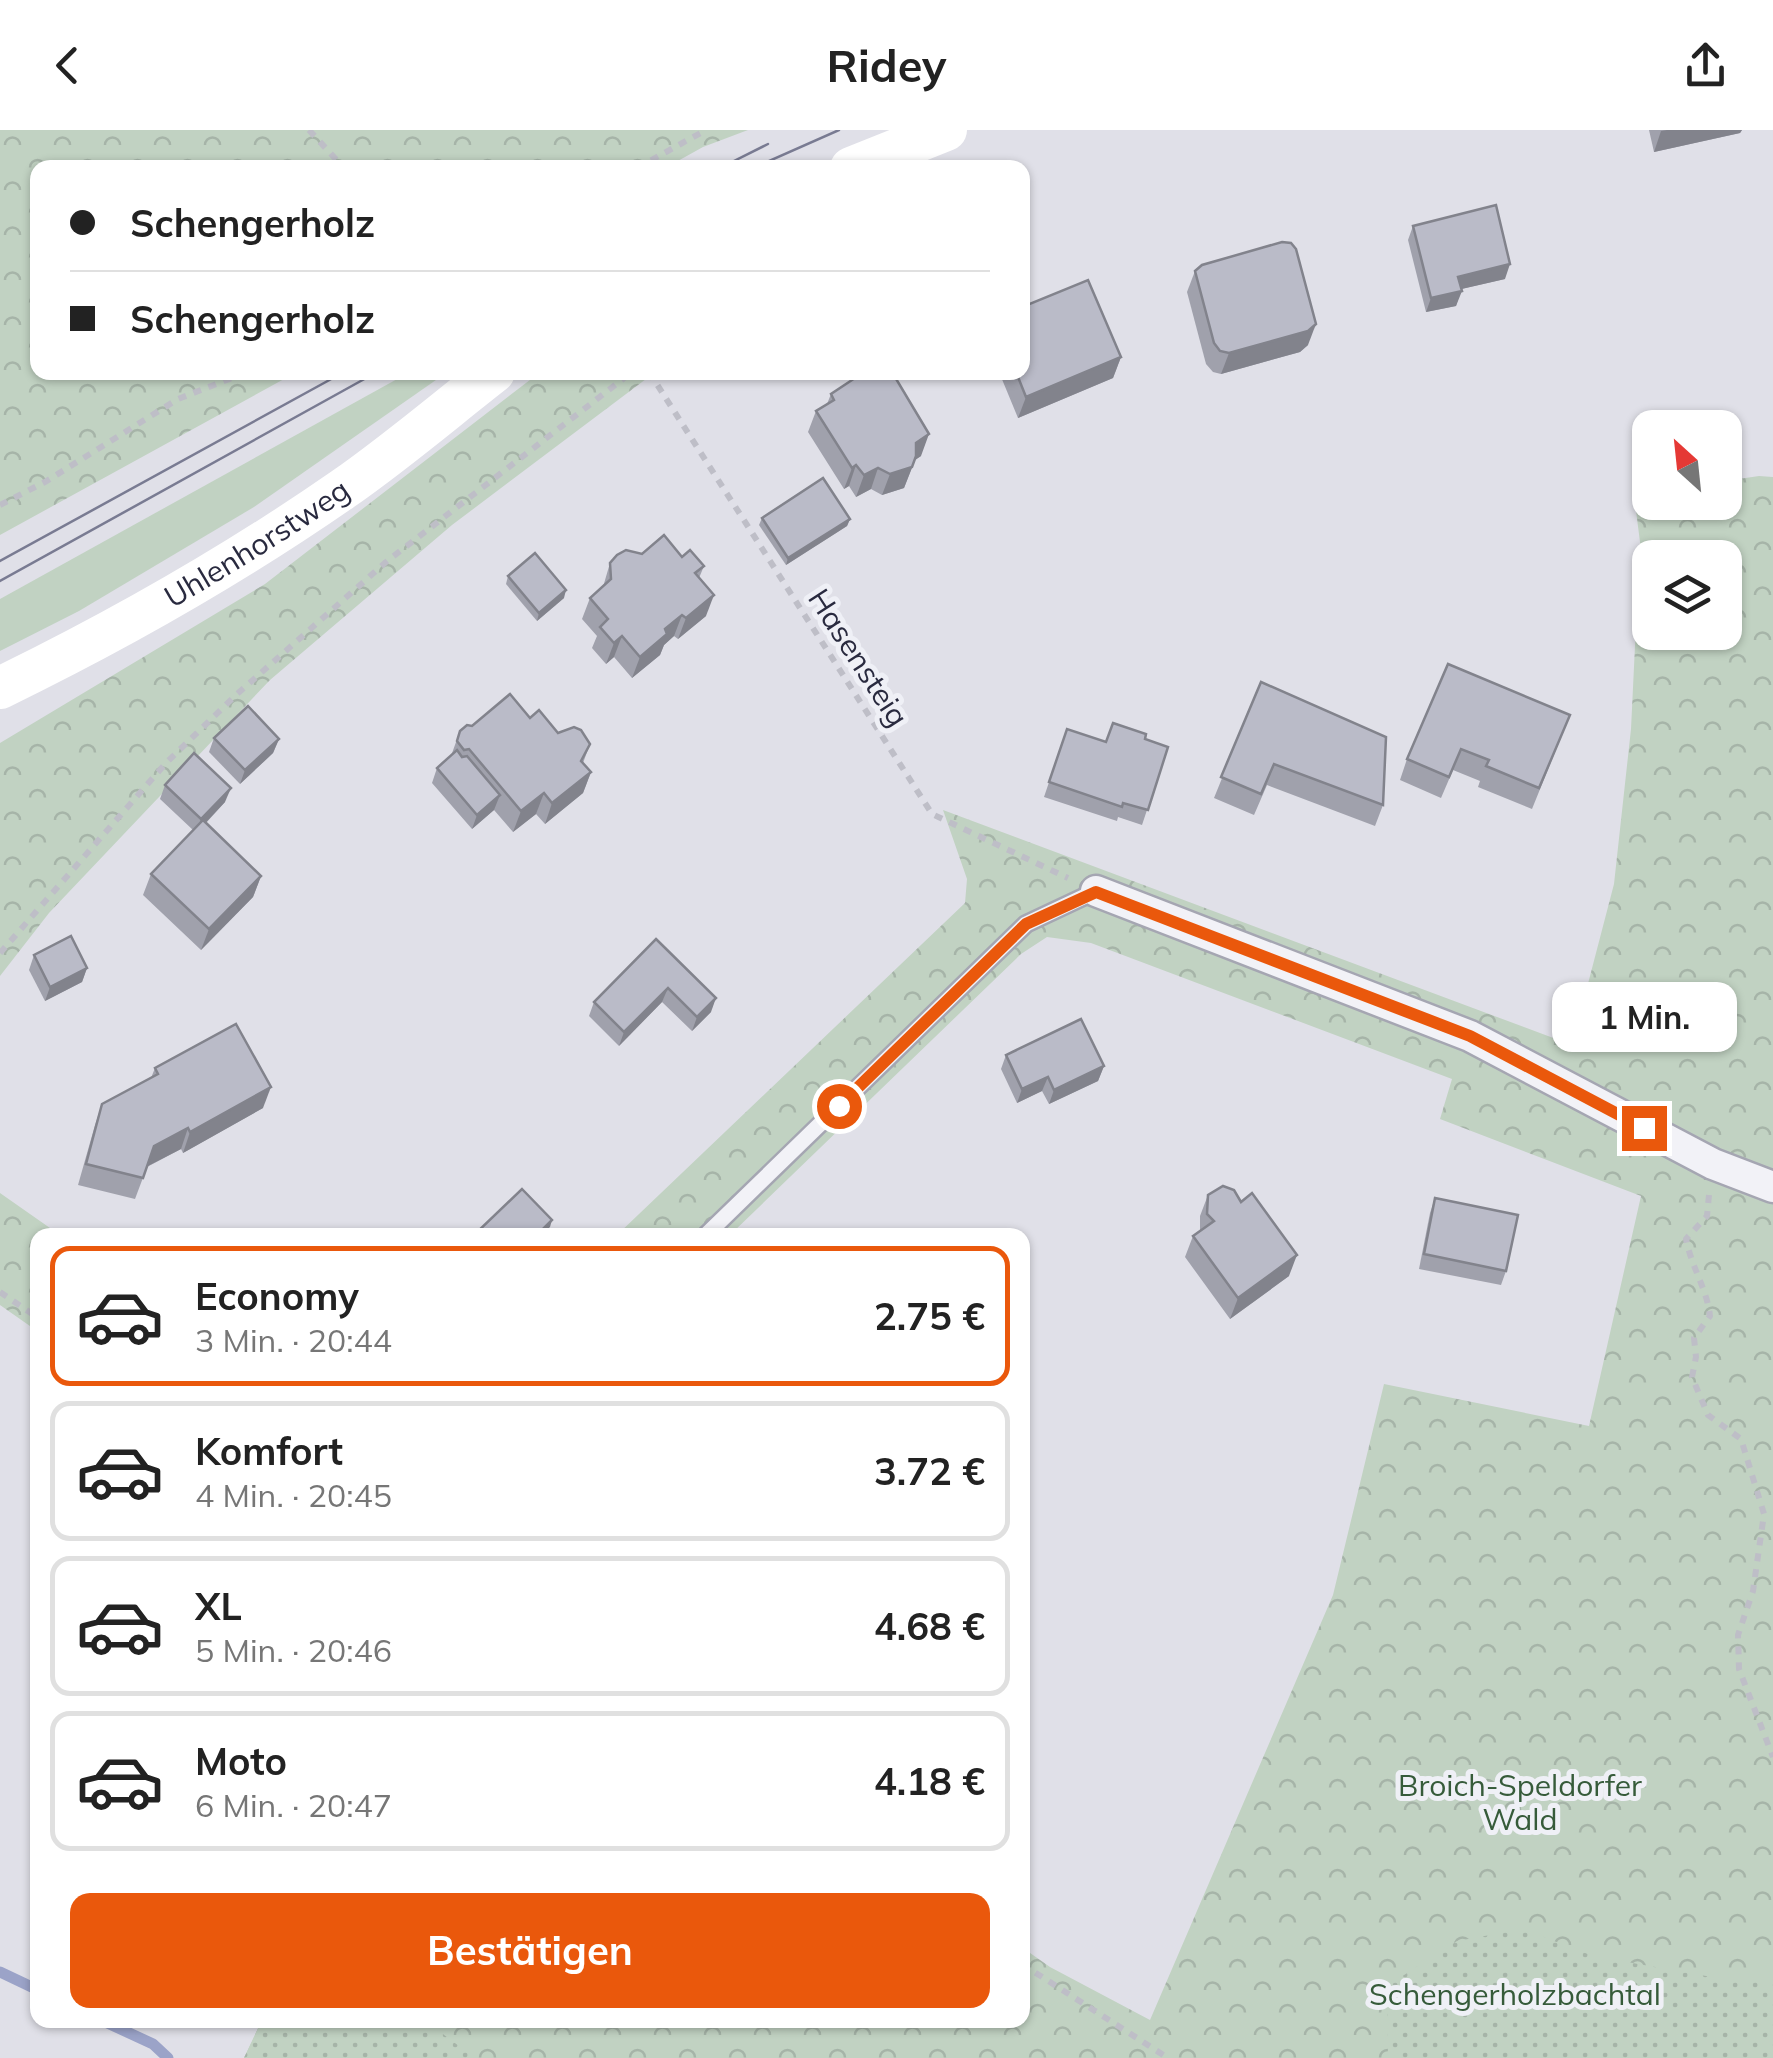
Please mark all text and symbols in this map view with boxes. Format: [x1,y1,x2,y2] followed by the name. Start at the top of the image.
[827,37,946,93] text: Ridey
[40,38,95,93] icon: back
[1678,38,1733,93] icon: share
[130,199,375,247] text: Schengerholz
[130,295,375,343] text: Schengerholz
[1632,410,1742,520] north arrow
[1632,410,1742,650] map controls
[157,470,356,615] street label: Uhlenhorstweg
[1632,540,1742,650] button: layers
[800,582,917,733] street label: Hasensteig
[1552,983,1736,1053] callout: 1 Min.
[1599,997,1690,1037] text: 1 Min.
[817,1084,862,1129] route start
[1622,1106,1667,1151] route end
[75,1271,165,1361] icon: car
[195,1272,359,1320] text: Economy
[874,1292,985,1340] text: 2.75 €
[195,1320,392,1360] text: 3 Min. · 20:44
[75,1426,165,1516] icon: car
[195,1427,343,1475] text: Komfort
[874,1447,985,1495] text: 3.72 €
[195,1475,392,1515] text: 4 Min. · 20:45
[75,1581,165,1671] icon: car
[195,1582,242,1630] text: XL
[874,1602,985,1650] text: 4.68 €
[195,1630,392,1670] text: 5 Min. · 20:46
[75,1736,165,1826] icon: car
[195,1737,287,1785] text: Moto
[874,1757,985,1805] text: 4.18 €
[1398,1766,1642,1838] park label: Broich-Speldorfer Wald
[195,1785,392,1825] text: 6 Min. · 20:47
[70,1893,990,2008] button: Bestätigen
[1369,1975,1661,2013] park label: Schengerholzbachtal

